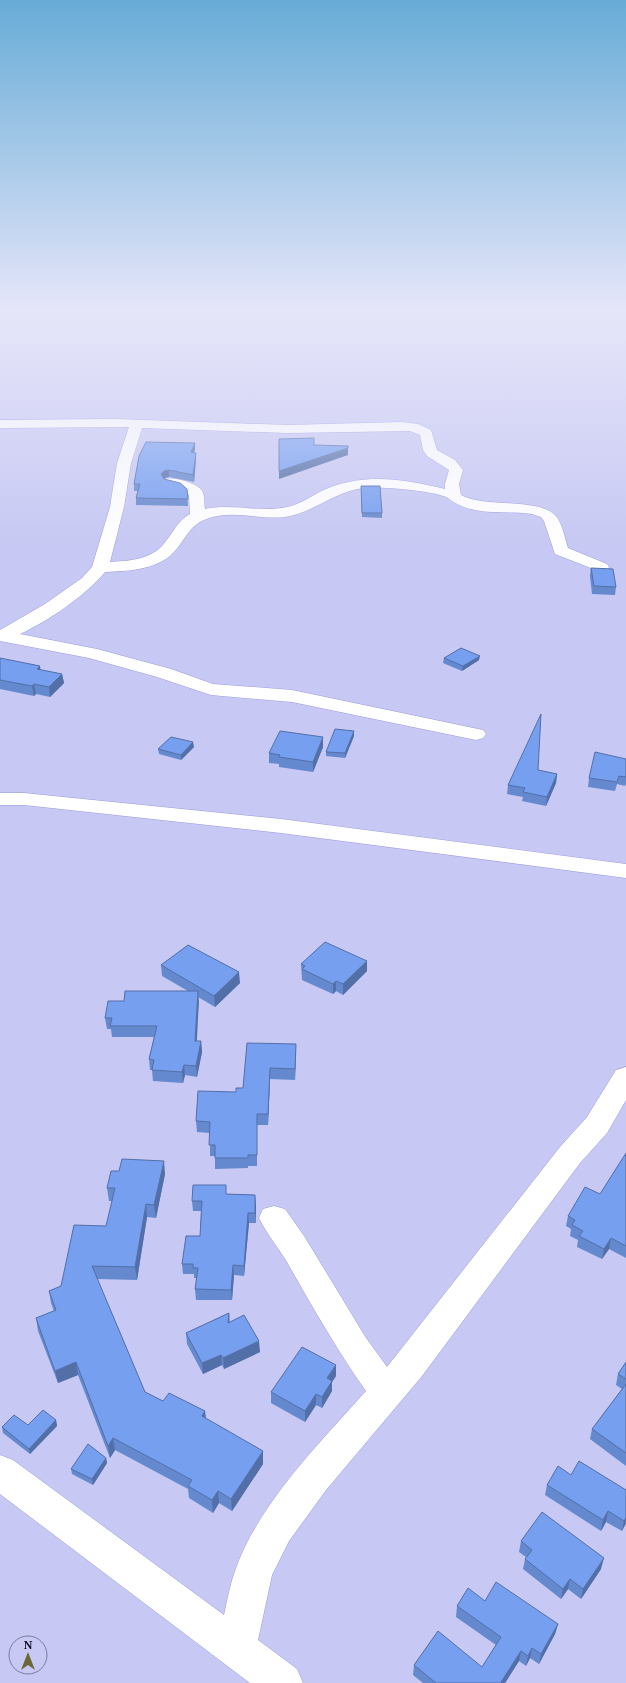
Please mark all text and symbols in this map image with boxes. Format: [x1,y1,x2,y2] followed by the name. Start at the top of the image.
[8,1635,48,1675] north arrow
[24,1637,33,1652] text: N

